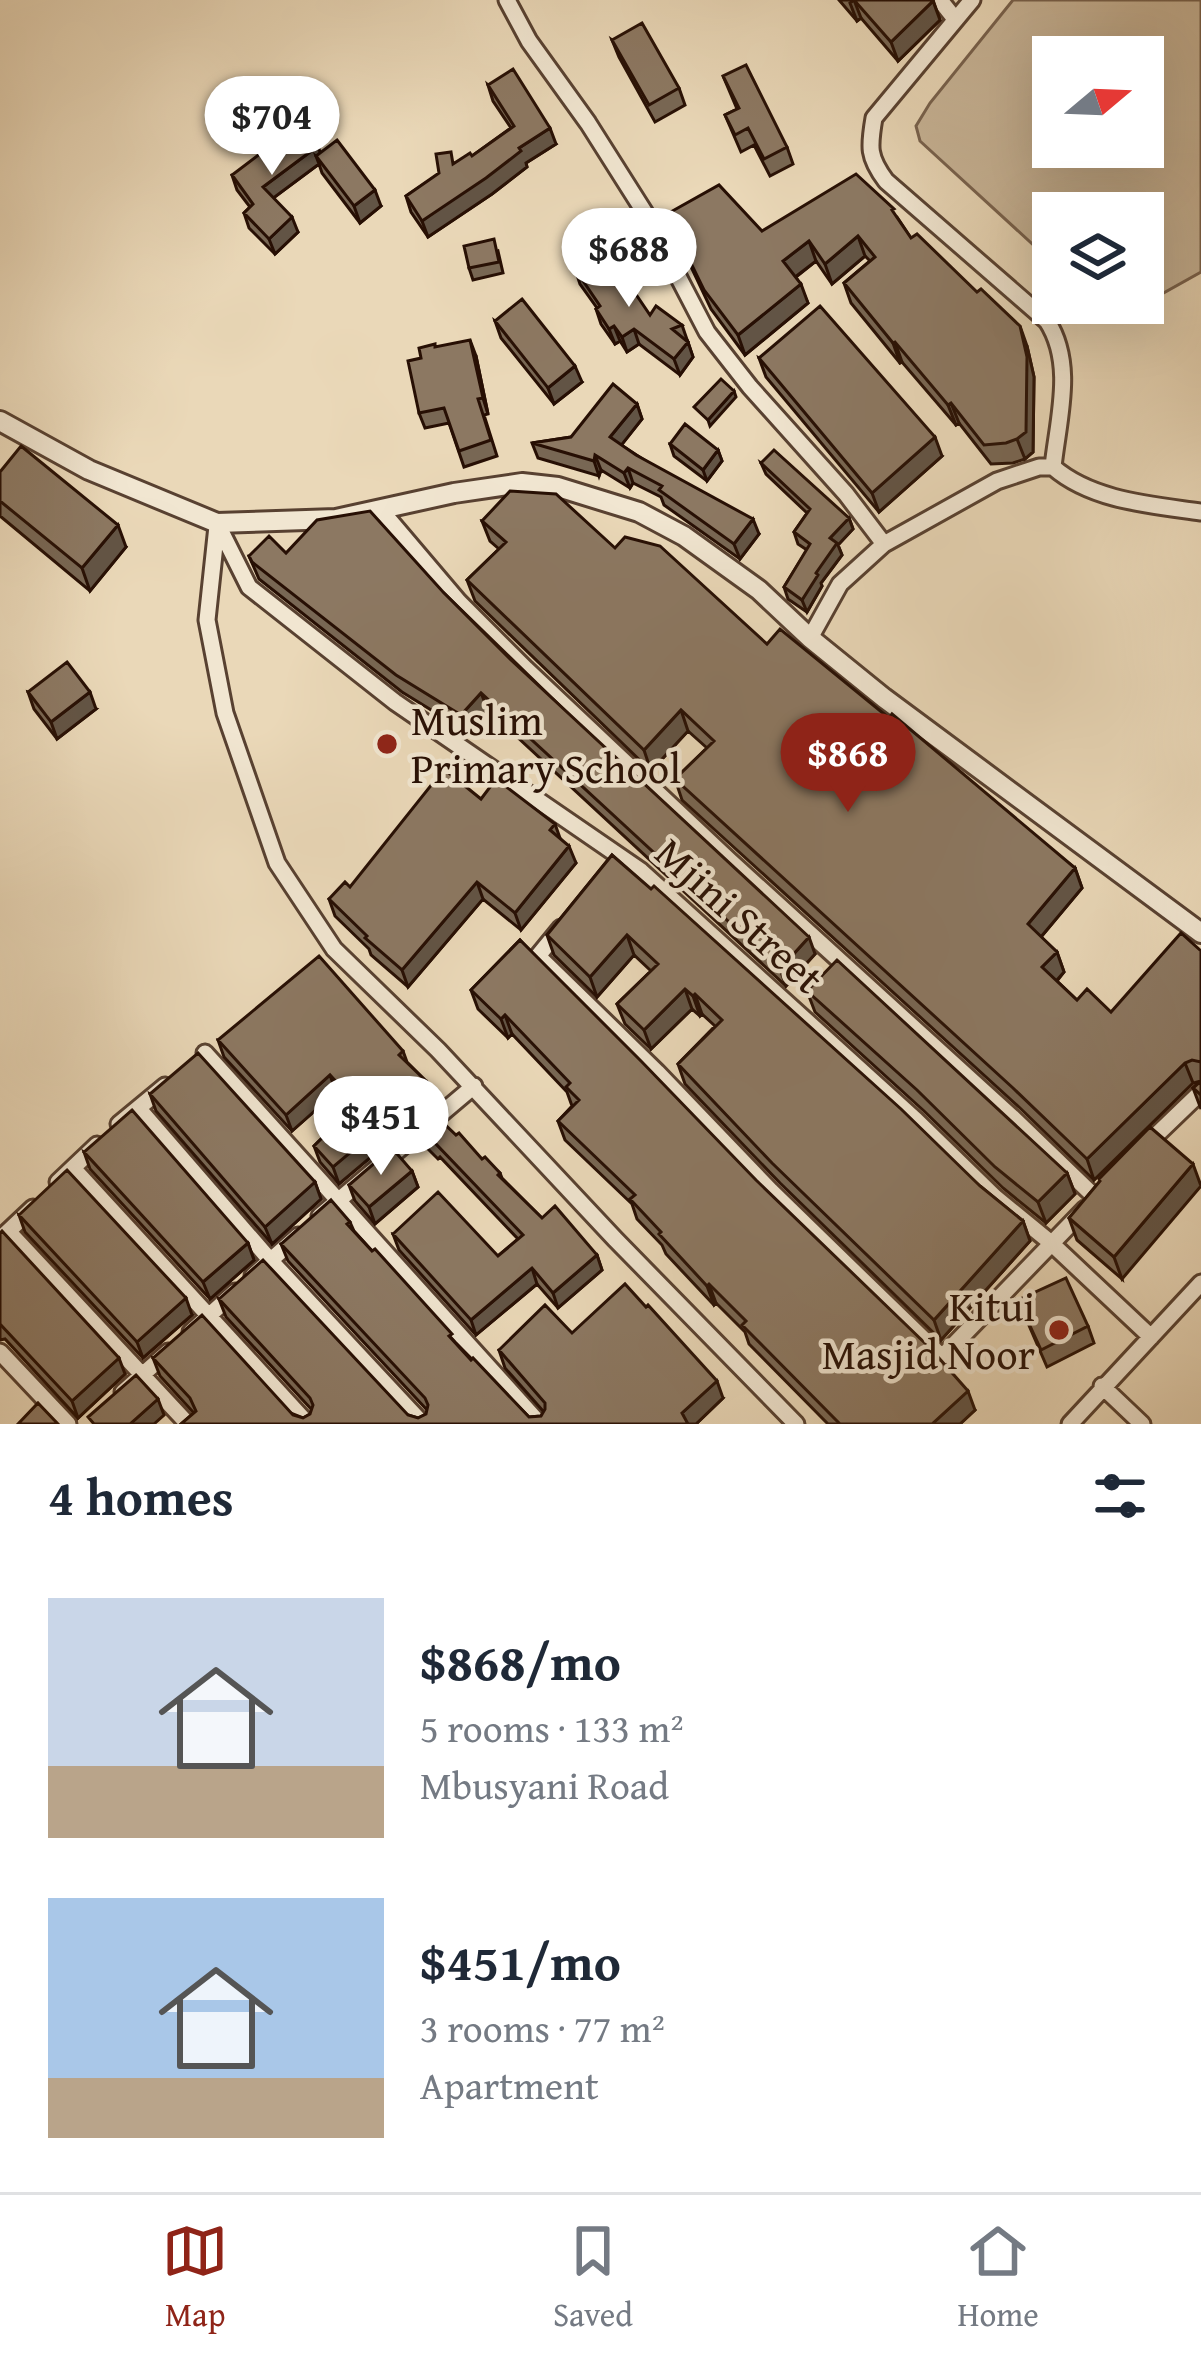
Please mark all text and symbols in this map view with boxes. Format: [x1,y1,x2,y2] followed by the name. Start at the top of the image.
[1032,36,1164,168] north arrow
[1032,36,1164,324] map controls
[201,76,343,178] pin: $704
[232,86,312,143] text: $704
[1032,192,1164,324] button: layers
[558,208,700,310] pin: $688
[589,218,669,275] text: $688
[411,689,681,798] place label: Muslim Primary School
[777,713,919,815] pin: $868
[808,723,888,780] text: $868
[374,731,400,757] marker: Muslim Primary School
[642,822,838,1007] street label: Mjini Street
[310,1076,452,1178] pin: $451
[341,1086,421,1143] text: $451
[822,1275,1035,1384] place label: Kitui Masjid Noor
[1046,1317,1072,1343] marker: Kitui Masjid Noor
[48,1459,234,1534] text: 4 homes
[1087,1463,1153,1529] icon: filters
[420,1624,621,1699] text: $868/mo
[144,1646,288,1790] icon: home
[420,1699,684,1756] text: 5 rooms · 133 m²
[420,1756,669,1813] text: Mbusyani Road
[420,1924,621,1999] text: $451/mo
[144,1946,288,2090] icon: home
[420,1999,665,2056] text: 3 rooms · 77 m²
[420,2056,599,2113] text: Apartment
[162,2218,228,2338] tab: Map
[553,2218,633,2338] tab: Saved
[957,2218,1039,2338] tab: Home

